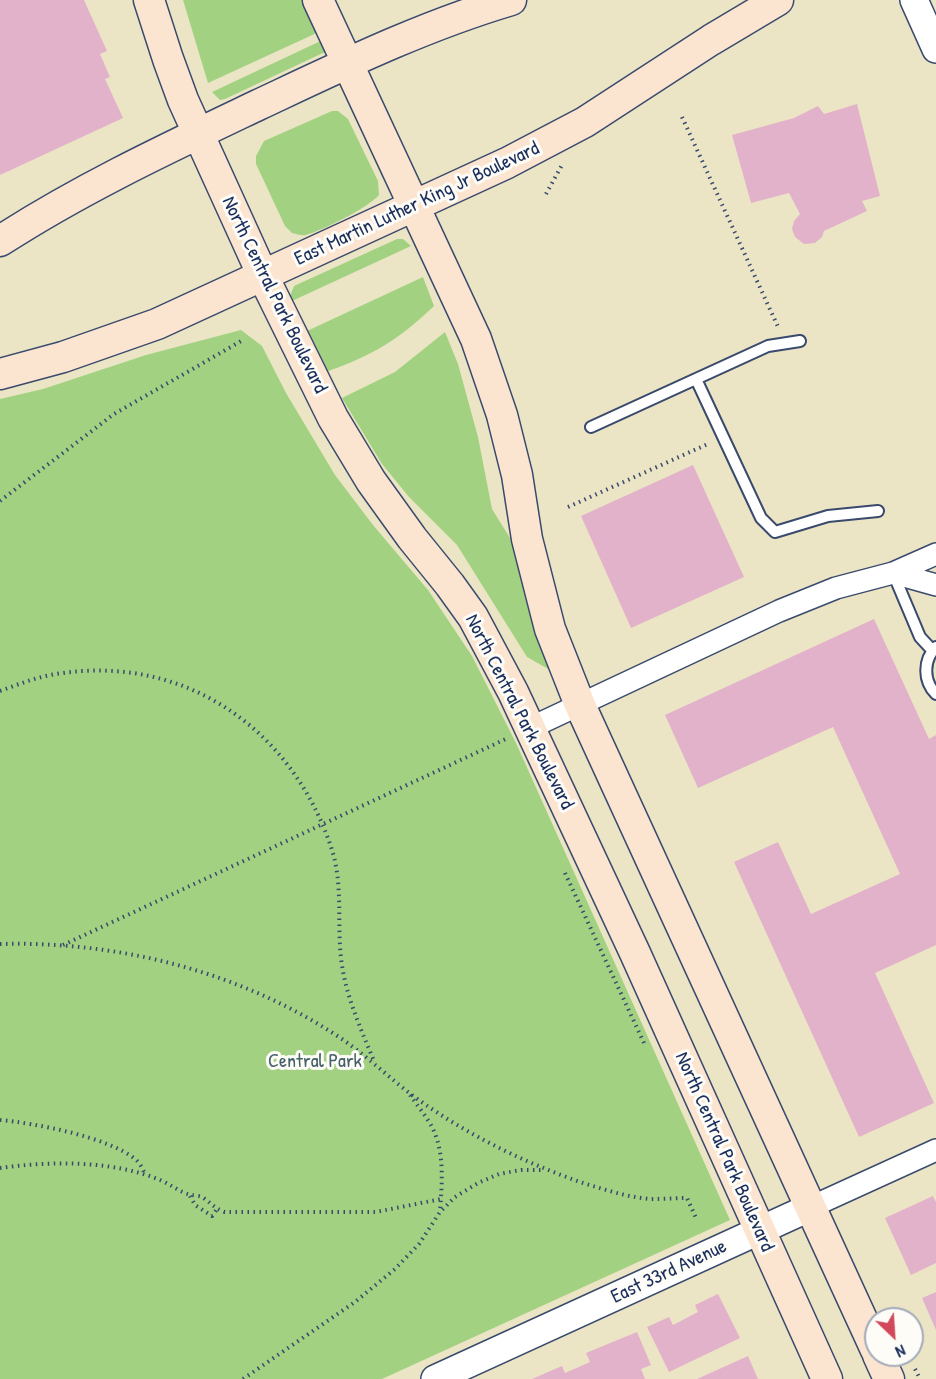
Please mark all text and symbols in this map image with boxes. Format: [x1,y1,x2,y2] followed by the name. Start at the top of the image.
[291,137,543,271] street label: East Martin Luther King Jr Boulevard
[216,193,332,397] street label: North Central Park Boulevard
[459,611,579,813] street label: North Central Park Boulevard
[669,1049,779,1255] street label: North Central Park Boulevard
[268,1050,362,1074] park label: Central Park
[607,1235,731,1309] street label: East 33rd Avenue
[864,1307,924,1367] north arrow
[892,1340,909,1363] text: N

